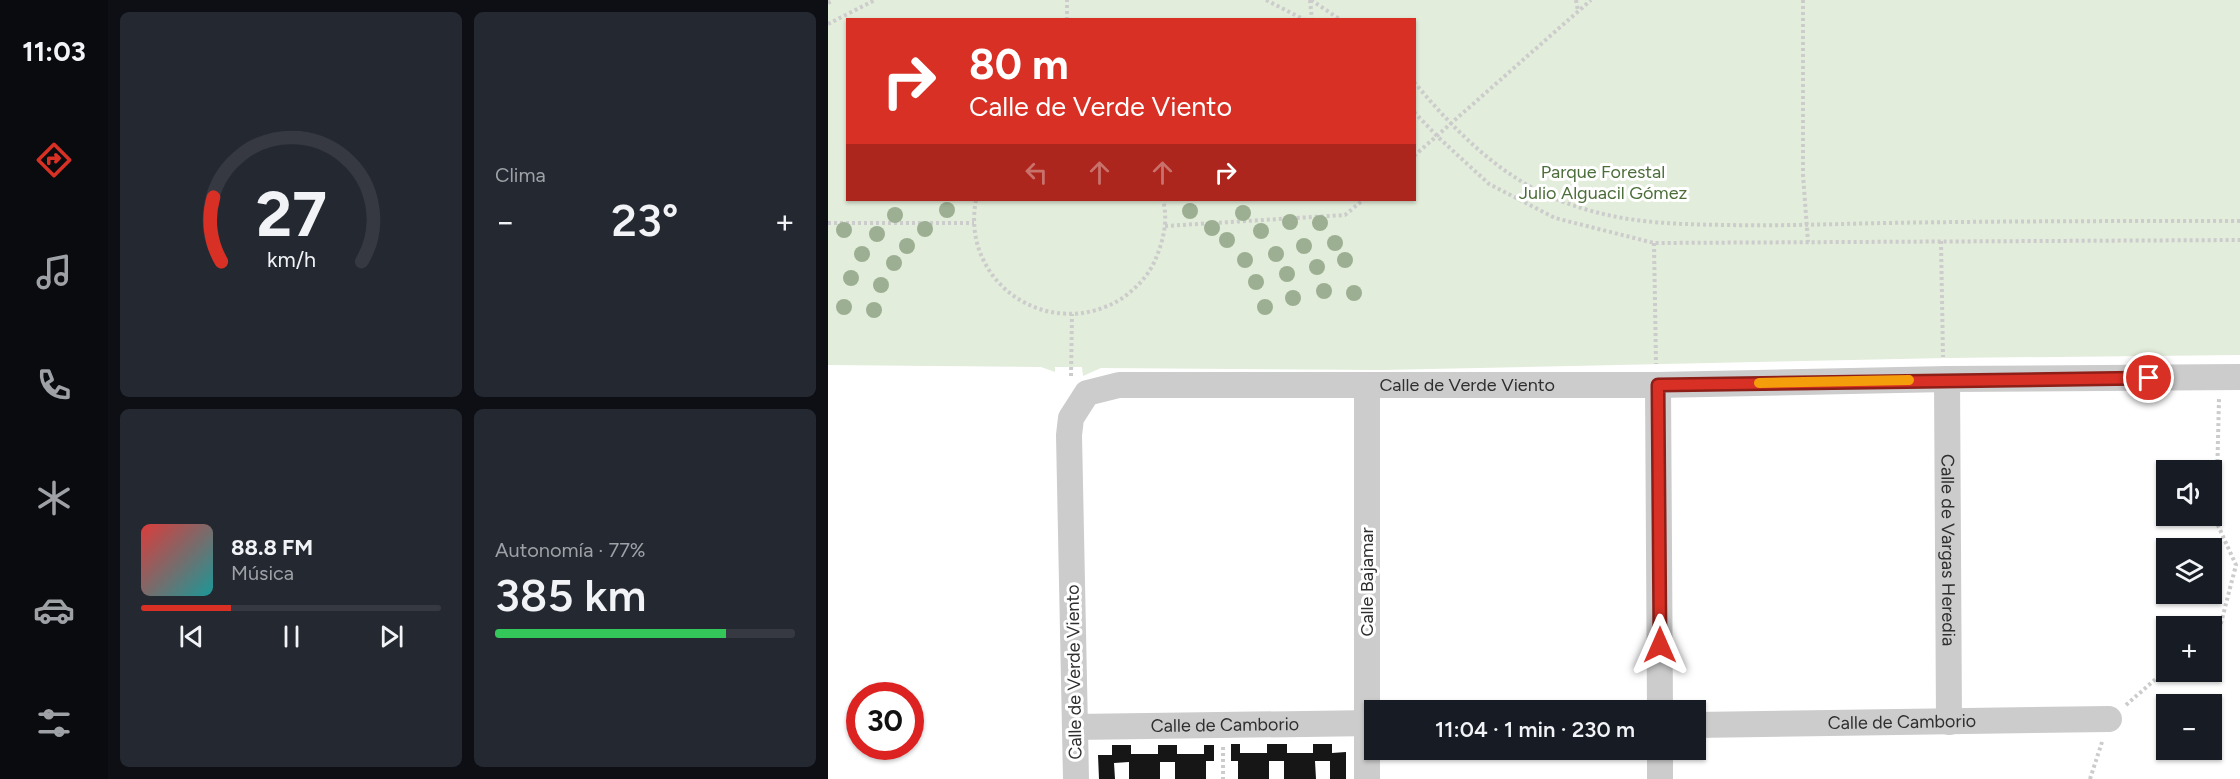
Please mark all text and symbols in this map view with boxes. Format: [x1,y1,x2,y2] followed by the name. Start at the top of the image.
[22,35,86,68] text: 11:03
[969,39,1069,90] text: 80 m
[870,42,948,120] icon: right
[969,90,1232,123] text: Calle de Verde Viento
[33,139,75,181] icon: directions
[1020,156,1053,189] icon: left
[1083,156,1116,189] icon: ahead
[1146,156,1179,189] icon: ahead
[1209,156,1242,189] icon: right
[1519,161,1688,204] park label: Parque Forestal Julio Alguacil Gómez
[495,163,546,187] text: Clima
[256,177,326,252] text: 27
[611,193,679,247] text: 23°
[495,202,516,241] text: −
[774,202,795,241] text: +
[267,247,315,272] text: km/h
[33,251,75,293] icon: music
[2123,352,2174,403] pin
[2132,361,2165,394] icon: arrive
[33,364,75,406] icon: phone
[1379,374,1555,396] street label: Calle de Verde Viento
[1936,454,1960,646] street label: Calle de Vargas Heredia
[2156,460,2222,760] map controls
[2156,460,2222,526] button: sound
[33,477,75,519] icon: climate
[1356,527,1378,637] street label: Calle Bajamar
[231,534,313,561] text: 88.8 FM
[495,538,646,562] text: Autonomía · 77%
[2156,538,2222,604] button: layers
[231,561,294,585] text: Música
[495,568,646,622] text: 385 km
[1061,584,1087,760] street label: Calle de Verde Viento
[33,589,75,631] icon: car
[1628,613,1692,677] position arrow
[2156,616,2222,682] button: +
[175,620,208,653] icon: previous
[275,620,308,653] icon: pause
[375,620,408,653] icon: next
[846,682,924,760] speed limit sign: 30
[2156,694,2222,760] button: −
[33,702,75,744] icon: filters
[1828,710,1976,734] street label: Calle de Camborio
[1151,713,1299,737] street label: Calle de Camborio
[1435,716,1635,743] text: 11:04 · 1 min · 230 m

